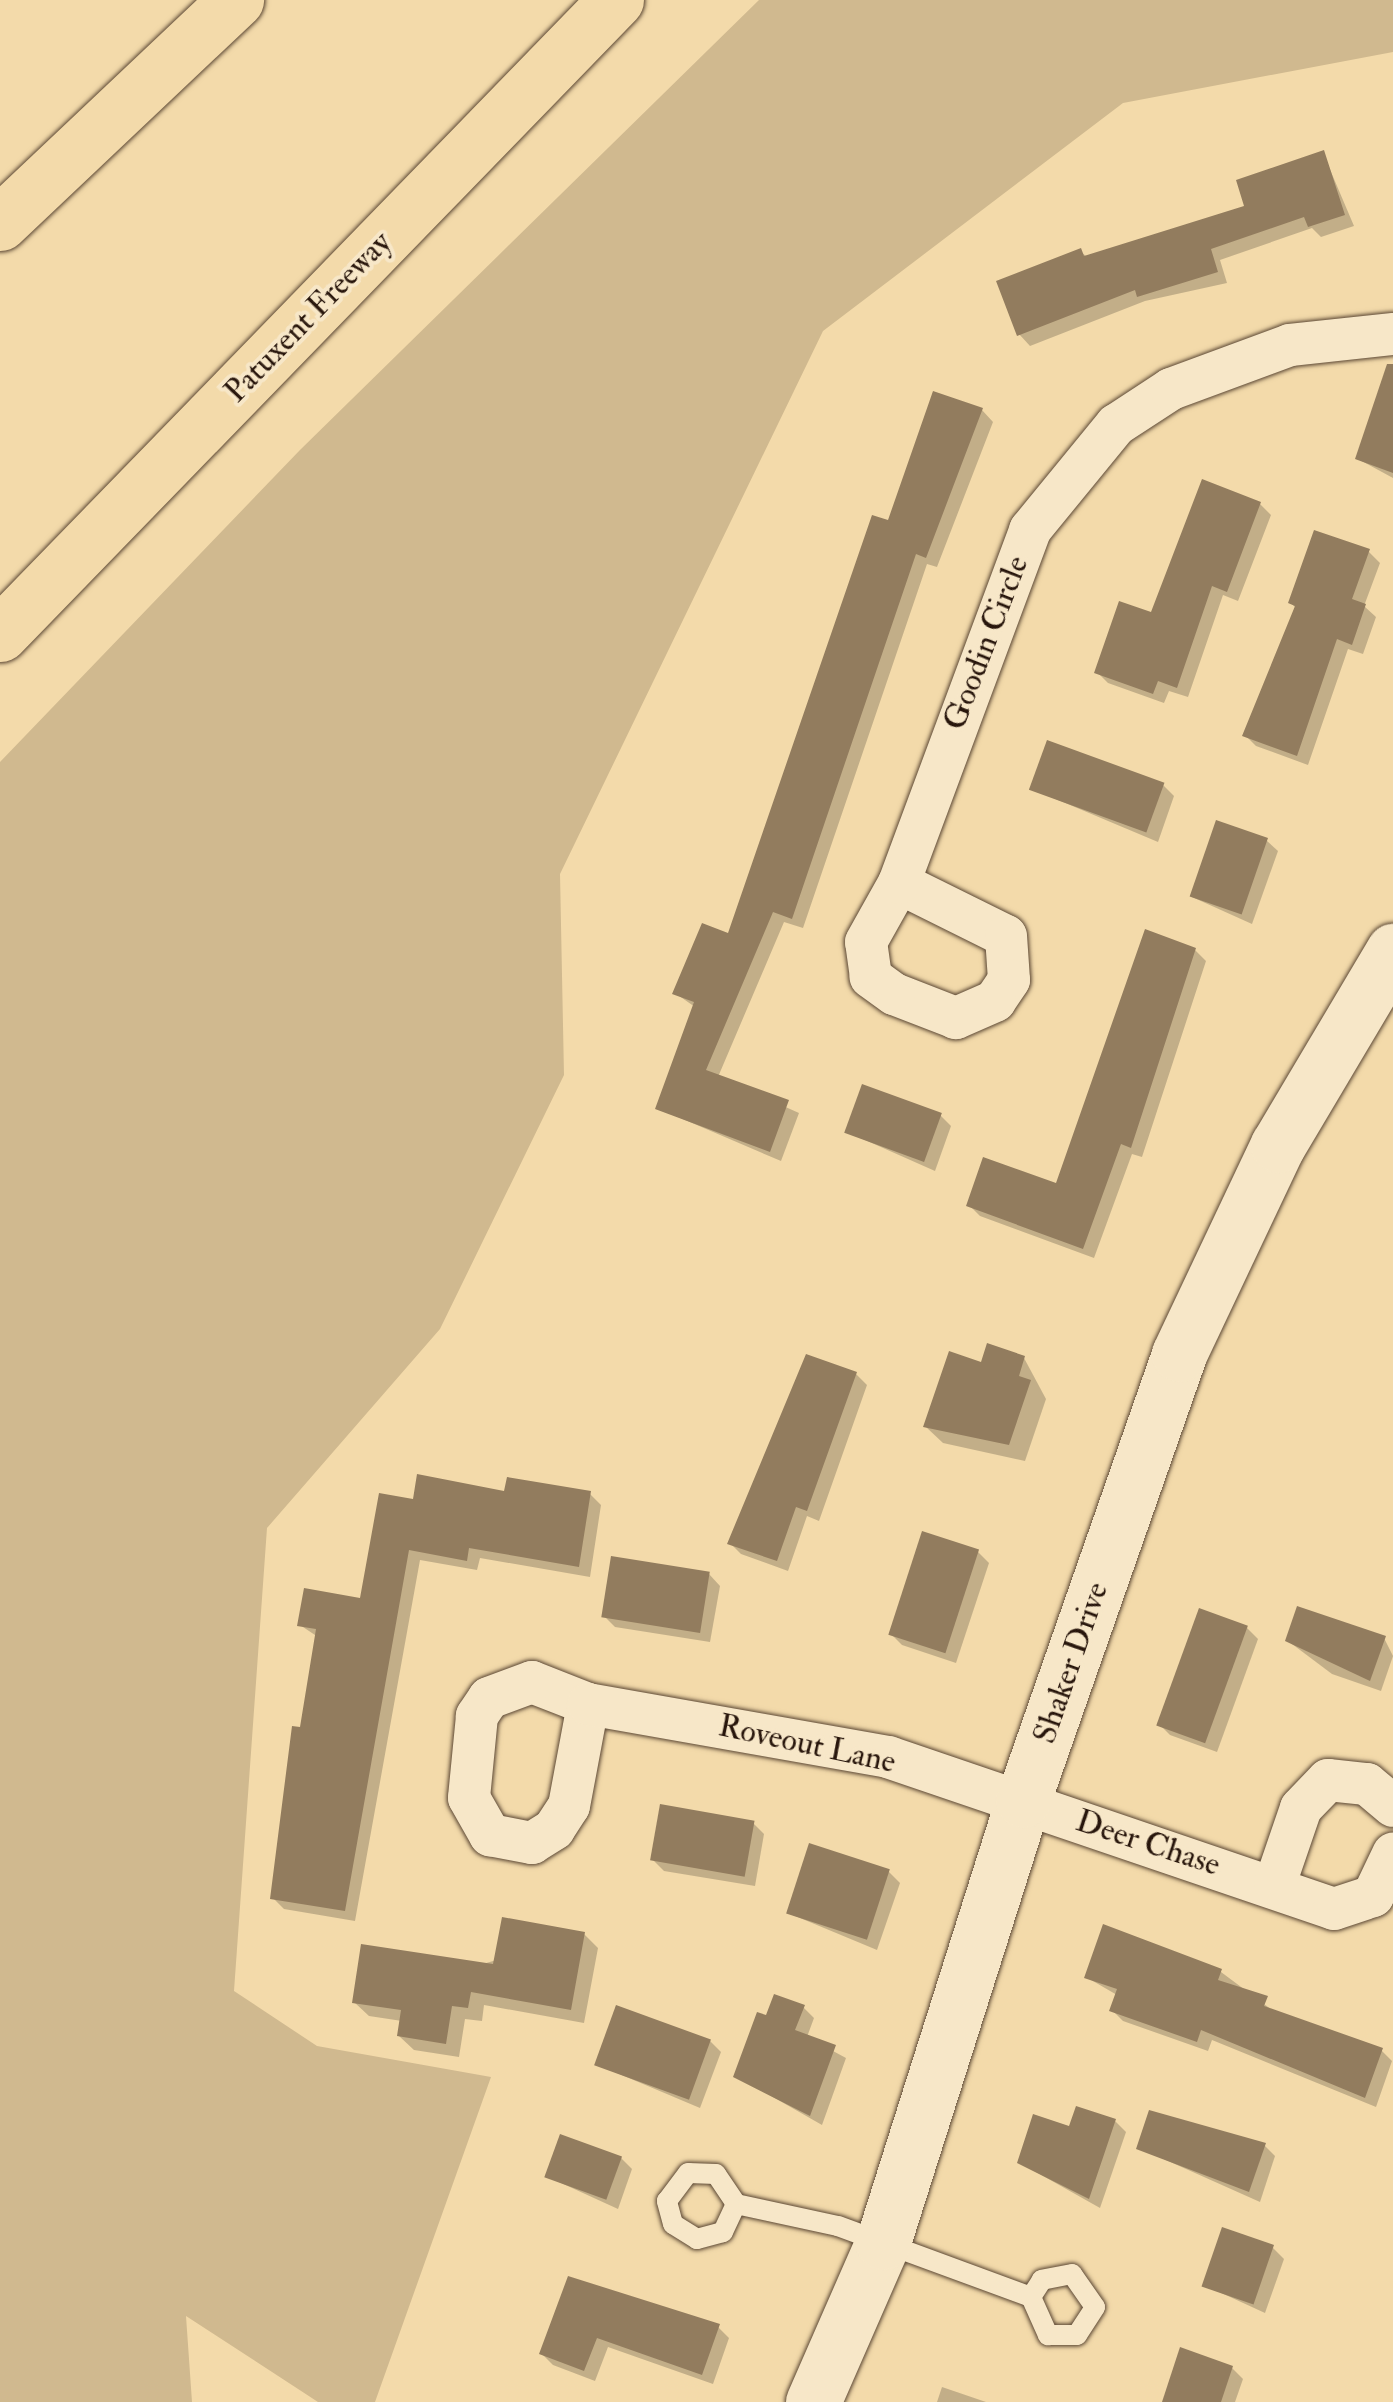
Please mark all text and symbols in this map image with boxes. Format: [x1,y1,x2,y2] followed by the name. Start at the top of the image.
[217,223,399,411] street label: Patuxent Freeway
[935,551,1037,735] street label: Goodin Circle
[1026,1577,1116,1749] street label: Shaker Drive
[715,1707,899,1781] street label: Roveout Lane
[1071,1802,1225,1884] street label: Deer Chase

